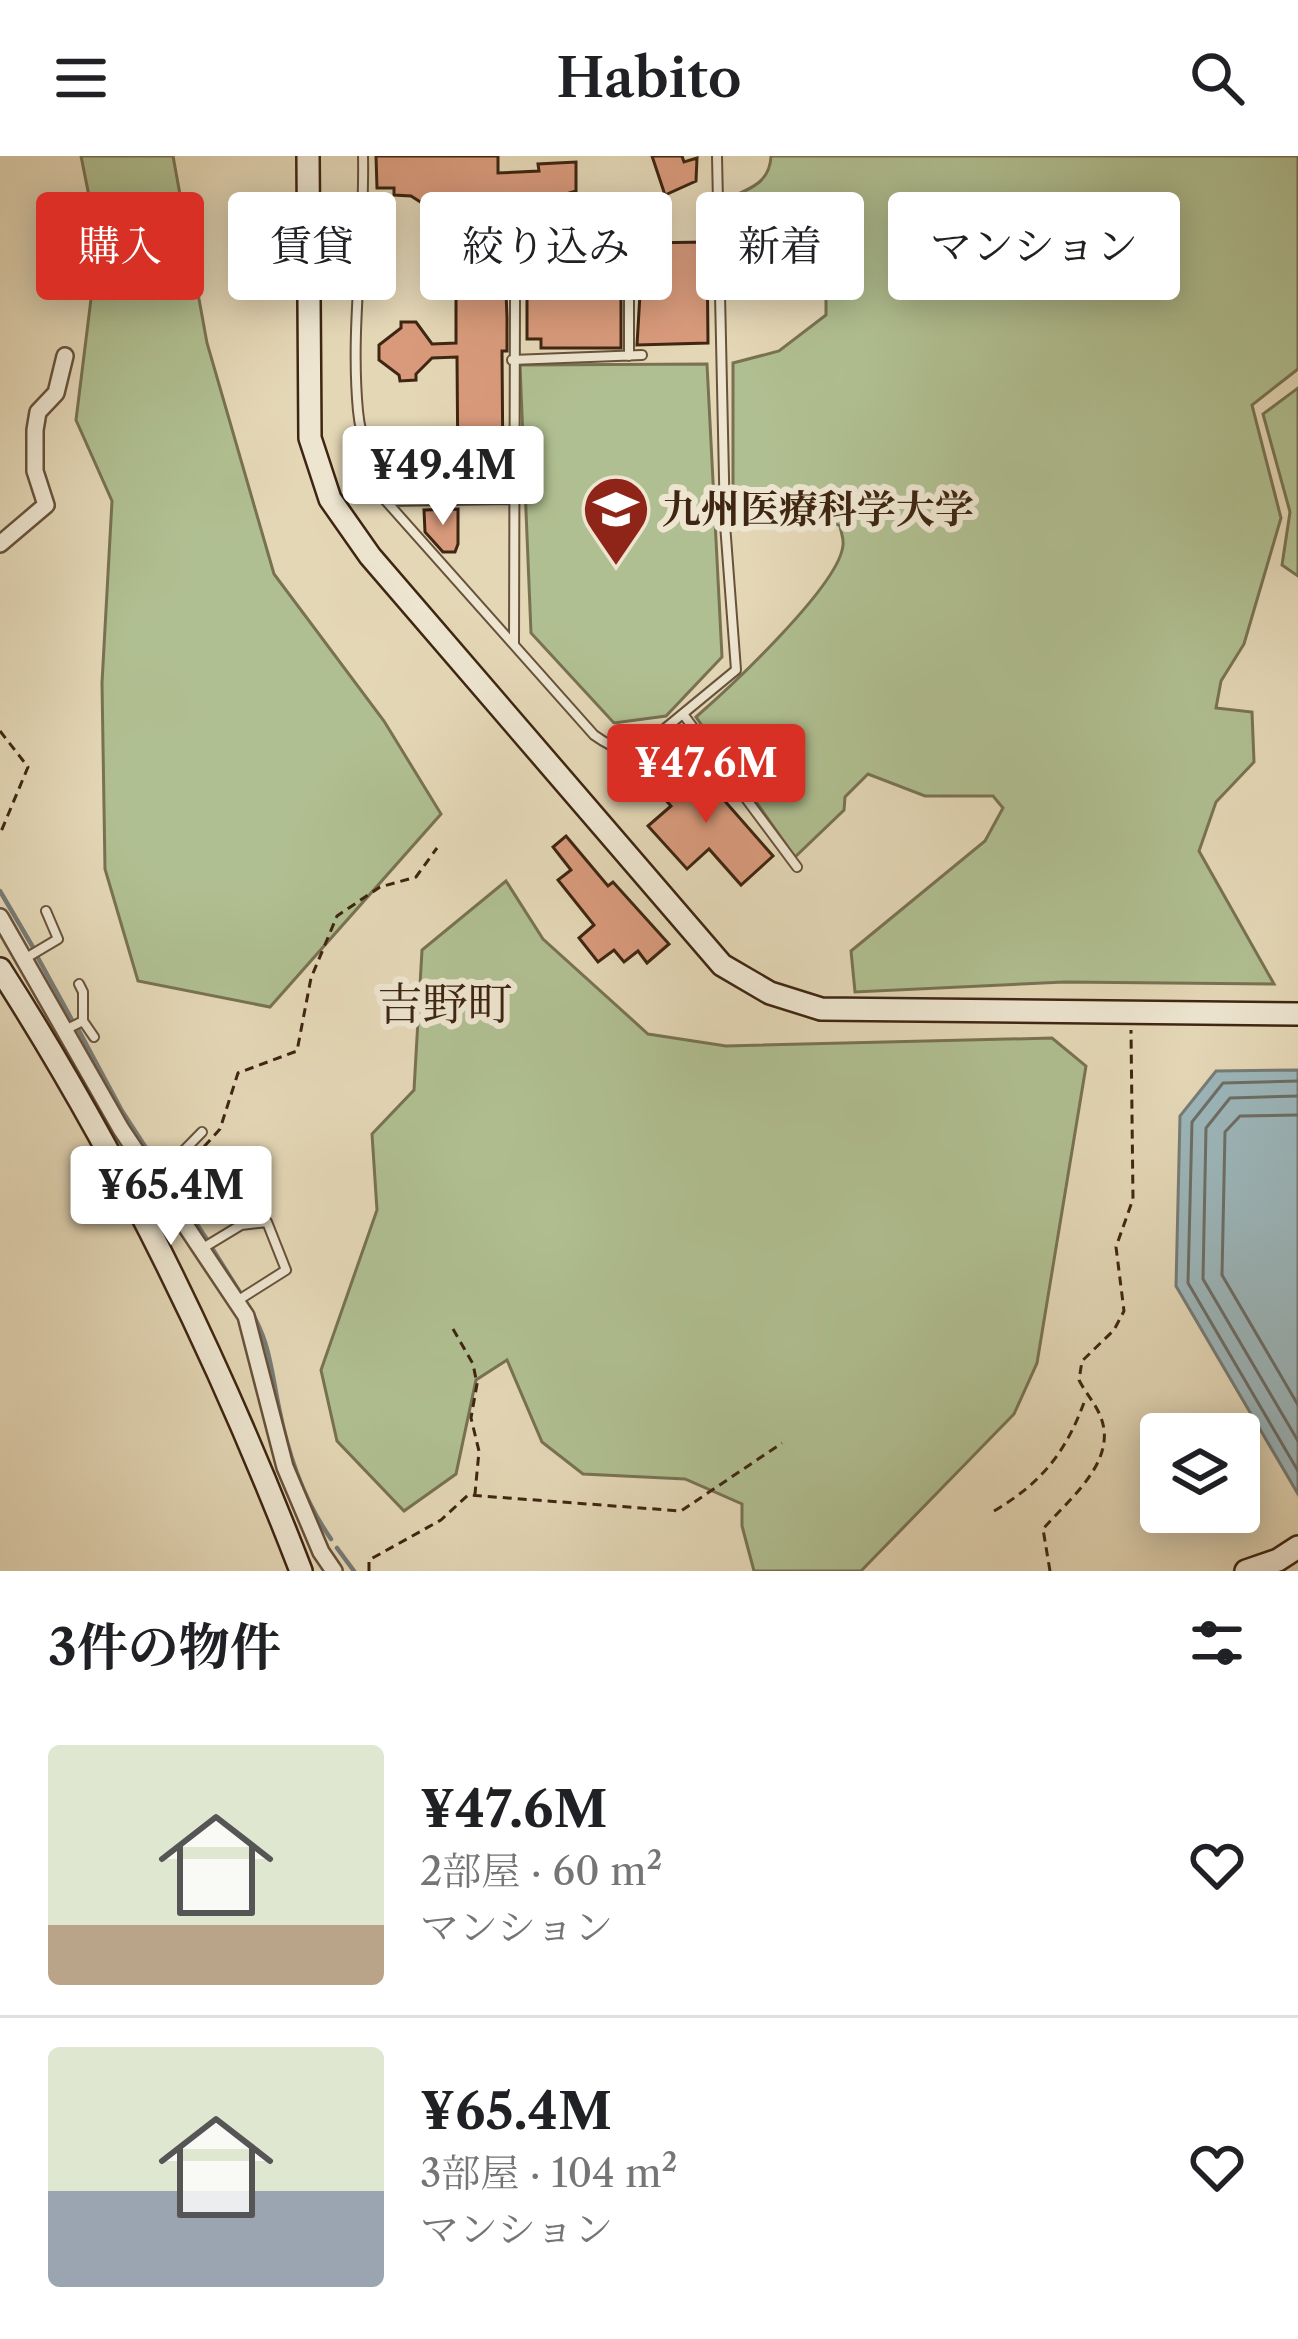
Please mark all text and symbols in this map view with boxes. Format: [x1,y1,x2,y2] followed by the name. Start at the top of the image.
[48,45,114,111] icon: menu
[556,45,742,111] text: Habito
[1184,45,1250,111] icon: search
[36,192,204,300] chip: 購入
[228,192,396,300] chip: 賃貸
[420,192,672,300] chip: 絞り込み
[696,192,864,300] chip: 新着
[888,192,1180,300] chip: マンション
[345,426,541,528] pin: ¥49.4M
[370,441,516,489] text: ¥49.4M
[581,474,651,568] school or university icon: 九州医療科学大学
[662,485,974,533] place label: 九州医療科学大学
[608,724,804,826] pin: ¥47.6M
[634,739,778,787] text: ¥47.6M
[377,976,513,1032] district label: 吉野町
[73,1146,269,1248] pin: ¥65.4M
[98,1161,244,1209] text: ¥65.4M
[1140,1413,1260,1533] map controls
[1140,1413,1260,1533] button: layers
[1184,1610,1250,1676] icon: filters
[48,1616,281,1678] text: 3件の物件
[420,1778,608,1840] text: ¥47.6M
[144,1793,288,1937] icon: home
[1184,1832,1250,1898] icon: heart
[420,1847,662,1895] text: 2部屋 · 60 m²
[420,1903,613,1951] text: マンション
[420,2080,612,2142] text: ¥65.4M
[144,2095,288,2239] icon: home
[1184,2134,1250,2200] icon: heart
[420,2149,678,2197] text: 3部屋 · 104 m²
[420,2205,613,2253] text: マンション

